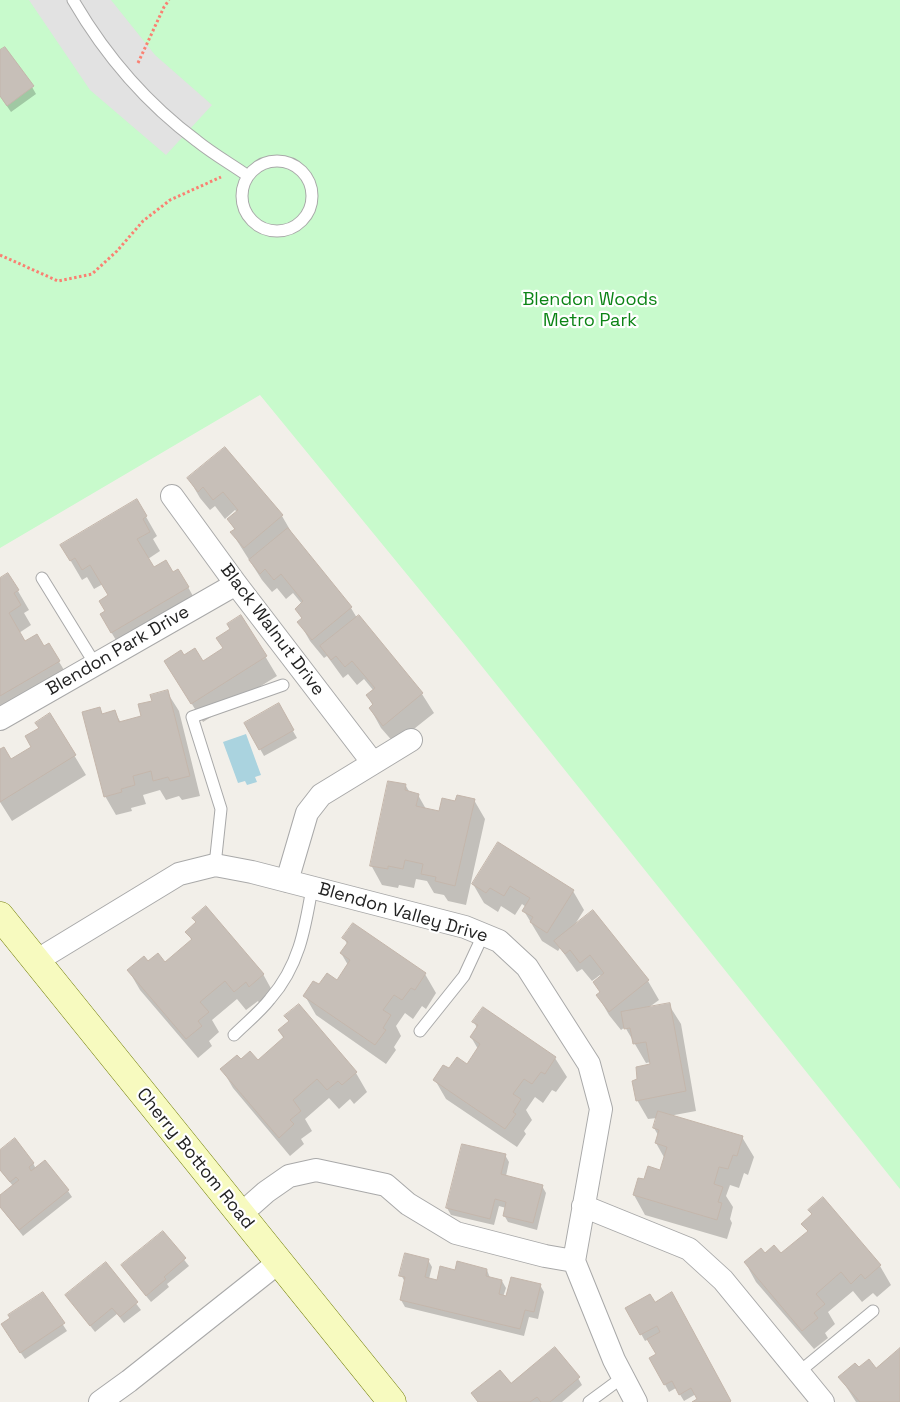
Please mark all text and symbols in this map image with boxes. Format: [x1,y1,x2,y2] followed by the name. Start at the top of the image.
[522,289,658,332] park label: Blendon Woods Metro Park
[215,560,329,700] street label: Black Walnut Drive
[43,601,193,701] street label: Blendon Park Drive
[316,878,490,948] street label: Blendon Valley Drive
[132,1084,258,1234] street label: Cherry Bottom Road

